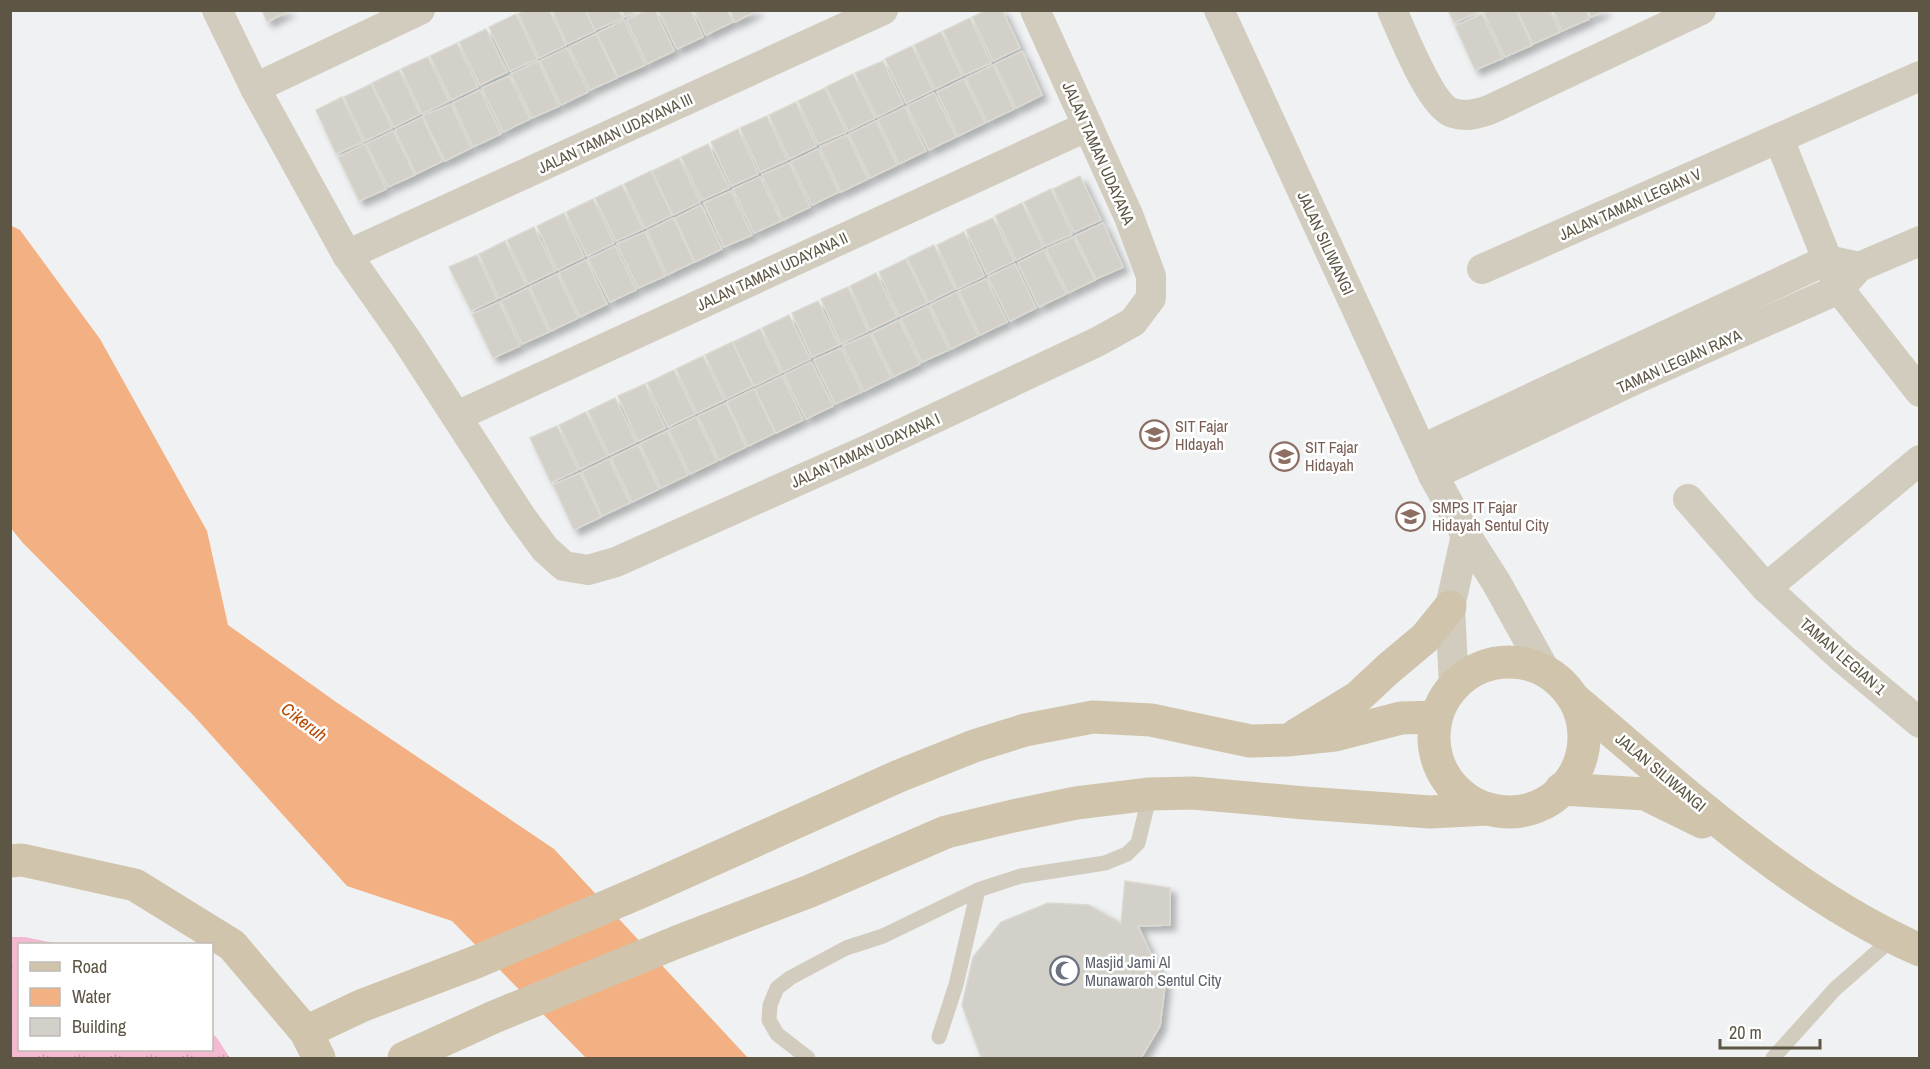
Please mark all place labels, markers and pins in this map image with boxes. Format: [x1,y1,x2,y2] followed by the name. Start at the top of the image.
[1175,415,1229,455] place label: SIT Fajar HIdayah
[1138,419,1170,451] school or university icon: SIT Fajar HIdayah
[1305,436,1359,476] place label: SIT Fajar Hidayah
[1268,440,1300,472] school or university icon: SIT Fajar Hidayah
[1432,496,1549,536] place label: SMPS IT Fajar Hidayah Sentul City
[1395,500,1427,532] school or university icon: SMPS IT Fajar Hidayah Sentul City
[1085,951,1222,991] place label: Masjid Jami Al Munawaroh Sentul City
[1048,955,1080,987] mosque icon: Masjid Jami Al Munawaroh Sentul City

